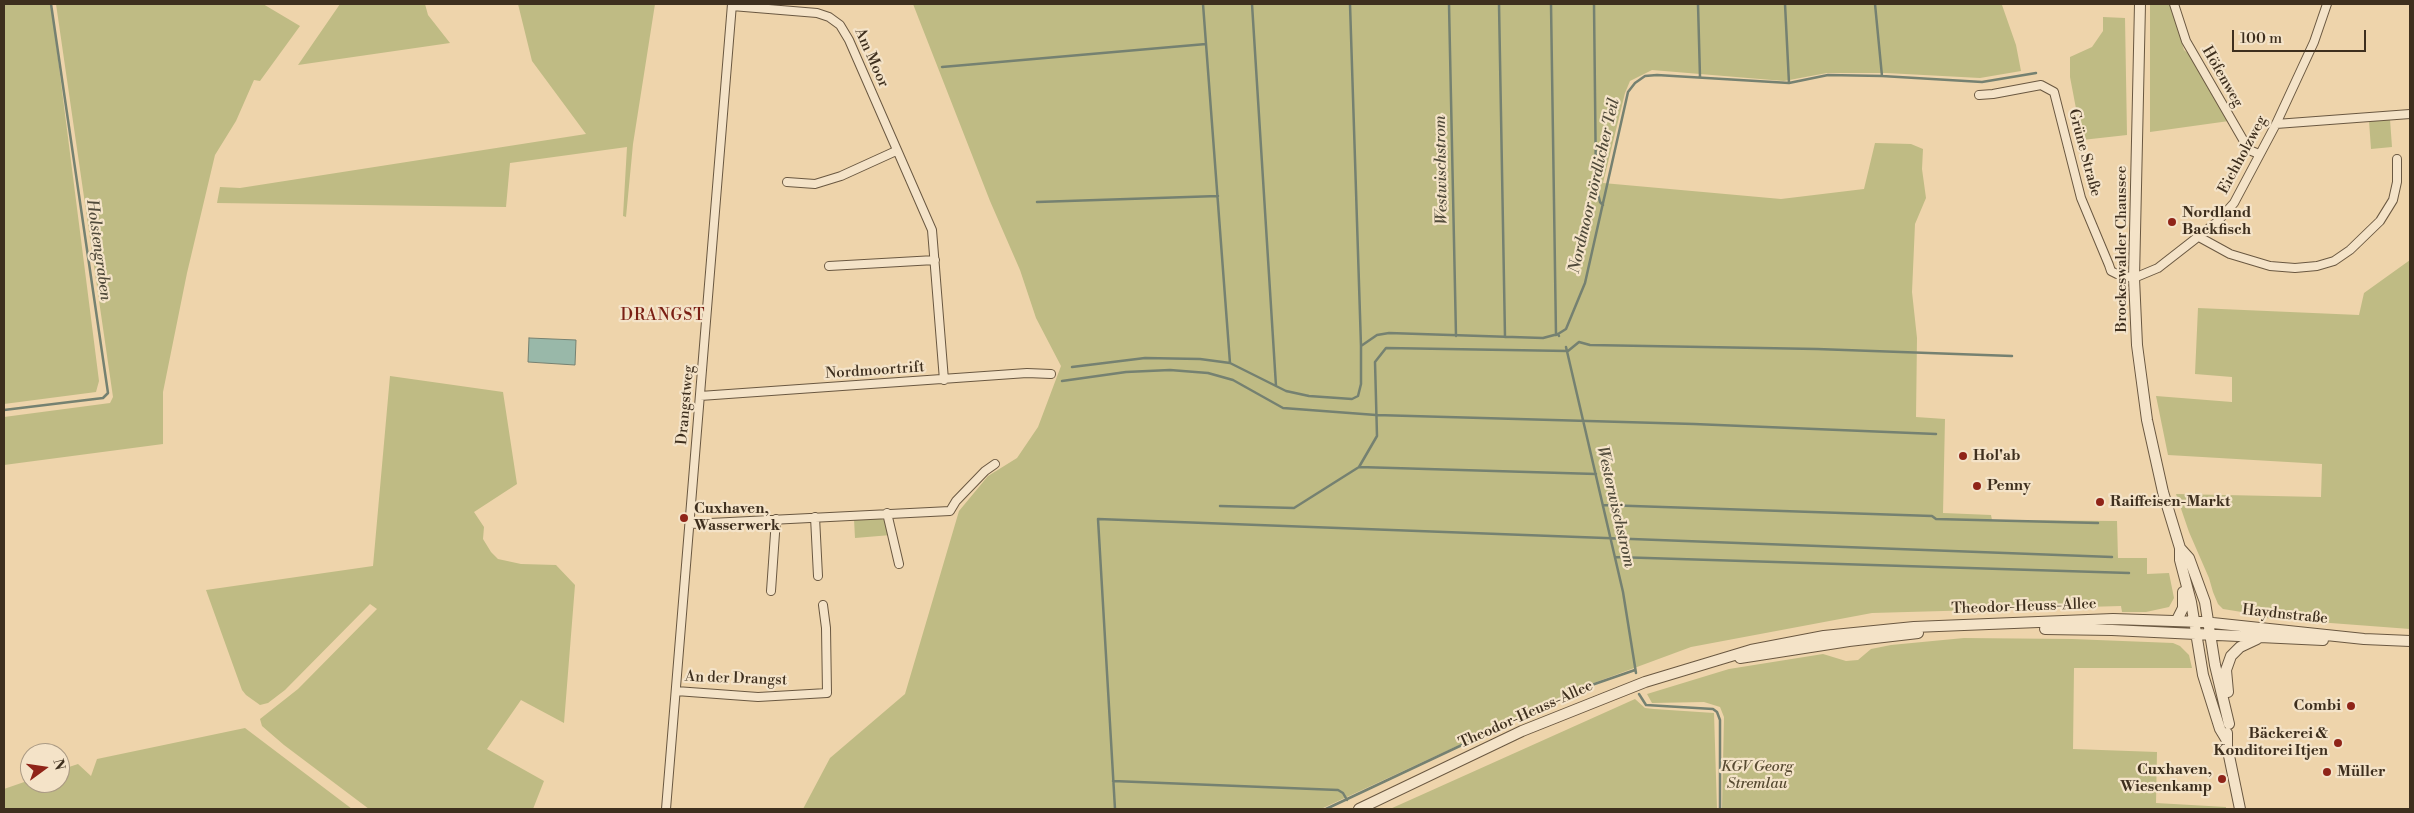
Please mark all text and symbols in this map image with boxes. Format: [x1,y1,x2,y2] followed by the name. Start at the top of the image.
[2234,20,2368,52] scale bar
[850,26,892,90] street label: Am Moor
[2240,29,2282,48] text: 100 m
[2197,43,2247,111] street label: Höfenweg
[1566,97,1624,275] water label: Nordmoor nördlicher Teil
[2064,107,2104,199] street label: Grüne Straße
[2215,113,2271,197] street label: Eichholzweg
[1431,115,1453,225] water label: Westwischstrom
[2113,166,2131,332] street label: Brockeswalder Chaussee
[81,198,115,302] water label: Holstengraben
[2182,204,2251,239] place label: Nordland Backfisch
[2166,216,2178,228] marker: Nordland Backfisch
[620,306,706,326] district label: DRANGST
[825,359,925,383] street label: Nordmoortrift
[674,364,698,446] street label: Drangstweg
[1592,445,1638,569] water label: Westerwischstrom
[1973,447,2020,465] place label: Hol'ab
[1957,450,1969,462] marker: Hol'ab
[1987,477,2031,495] place label: Penny
[1971,480,1983,492] marker: Penny
[2110,493,2230,511] place label: Raiffeisen-Markt
[2094,496,2106,508] marker: Raiffeisen-Markt
[694,500,780,535] place label: Cuxhaven, Wasserwerk
[678,512,690,524] marker: Cuxhaven, Wasserwerk
[1951,595,2097,619] street label: Theodor-Heuss-Allee
[2241,602,2329,628] street label: Haydnstraße
[685,668,787,690] street label: An der Drangst
[1456,677,1596,753] street label: Theodor-Heuss-Allee
[2294,697,2341,715] place label: Combi
[2345,700,2357,712] marker: Combi
[2214,725,2328,760] place label: Bäckerei & Konditorei Itjen
[2332,737,2344,749] marker: Bäckerei & Konditorei Itjen
[20,743,70,793] north arrow
[49,757,69,772] text: N
[1721,758,1793,793] park label: KGV Georg Stremlau
[2120,761,2212,796] place label: Cuxhaven, Wiesenkamp
[2337,763,2386,781] place label: Müller
[2321,766,2333,778] marker: Müller
[2216,773,2228,785] marker: Cuxhaven, Wiesenkamp

